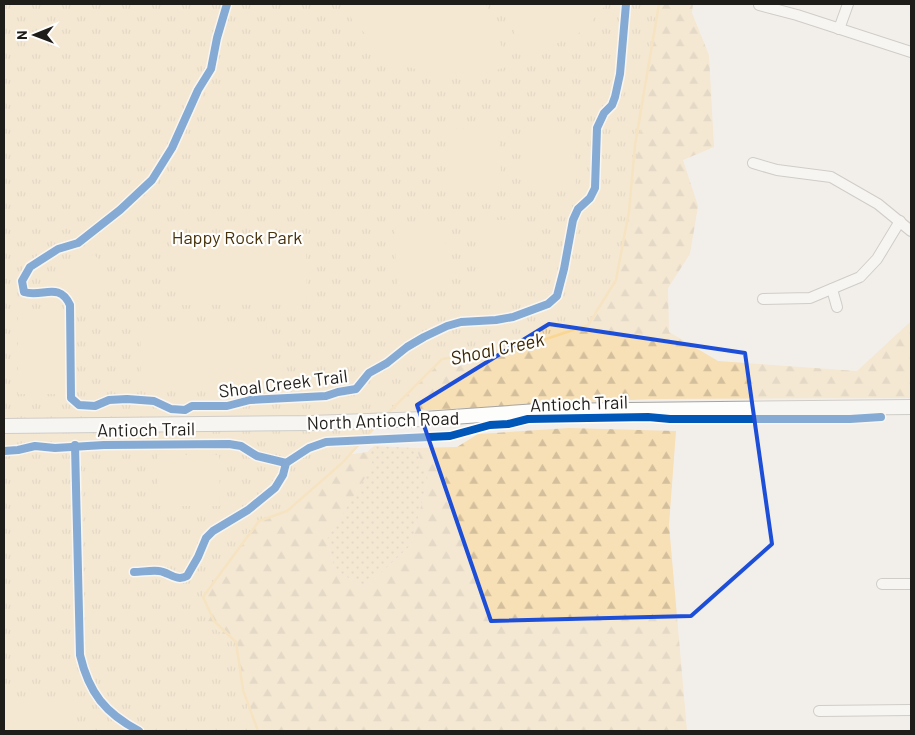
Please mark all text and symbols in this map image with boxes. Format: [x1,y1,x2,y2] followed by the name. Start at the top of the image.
[10,10,60,60] north arrow
[13,30,30,40] text: N
[172,226,302,248] park label: Happy Rock Park
[448,327,547,369] water label: Shoal Creek
[217,364,349,402] street label: Shoal Creek Trail
[530,390,628,416] street label: Antioch Trail
[306,406,460,434] street label: North Antioch Road
[97,417,195,441] street label: Antioch Trail

